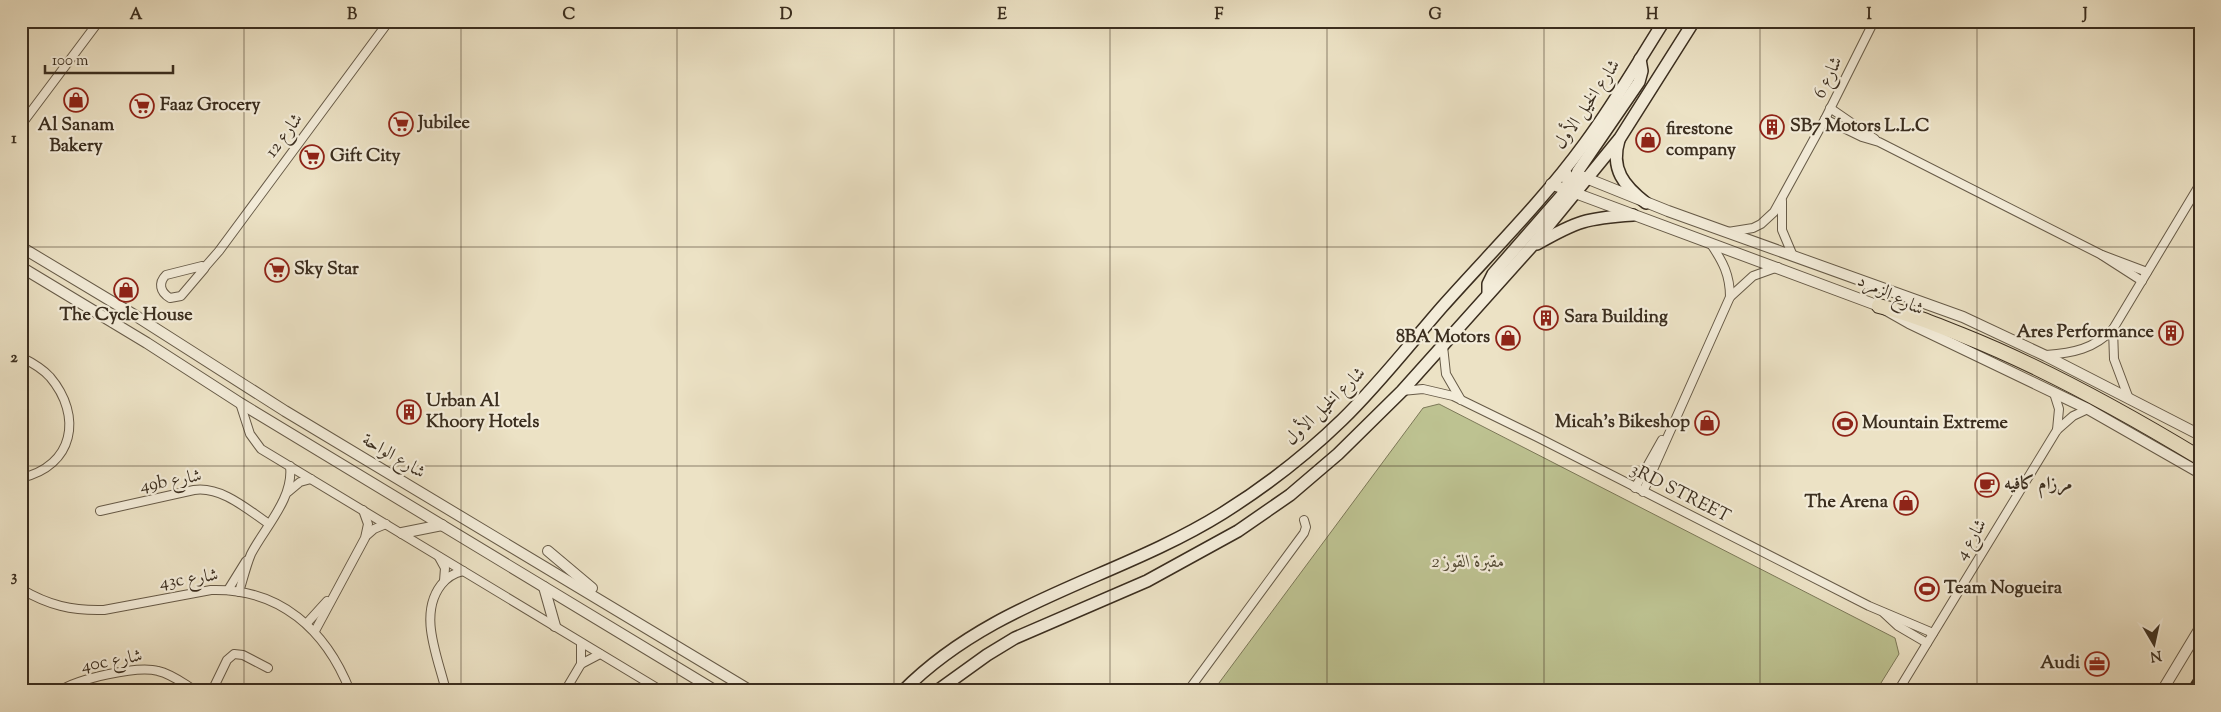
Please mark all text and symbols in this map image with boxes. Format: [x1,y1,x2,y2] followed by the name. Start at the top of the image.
[130,4,143,27] text: A
[347,4,357,27] text: B
[563,4,576,27] text: C
[780,4,793,27] text: D
[997,4,1007,27] text: E
[1215,4,1224,27] text: F
[1428,4,1442,27] text: G
[1646,4,1659,27] text: H
[1866,4,1872,27] text: I
[2081,4,2088,27] text: J
[45,42,172,74] scale bar
[52,51,89,72] text: 100 m
[1808,53,1850,103] street label: شارع 6
[1547,54,1628,155] street label: شارع الخيل الأول
[63,87,89,113] shop icon: Al Sanam Bakery
[129,93,155,119] supermarket icon: Faaz Grocery
[160,93,261,119] place label: Faaz Grocery
[260,108,310,164] street label: شارع 12
[388,111,414,137] supermarket icon: Jubilee
[416,111,471,137] place label: Jubilee
[38,113,114,160] place label: Al Sanam Bakery
[1759,114,1785,140] building icon: SB7 Motors L.L.C
[1790,114,1929,140] place label: SB7 Motors L.L.C
[1666,117,1736,164] place label: firestone company
[1635,127,1661,153] shop icon: firestone company
[11,128,17,151] text: 1
[299,144,325,170] supermarket icon: Gift City
[330,144,400,170] place label: Gift City
[264,257,290,283] supermarket icon: Sky Star
[294,257,359,283] place label: Sky Star
[1852,269,1928,323] street label: شارع الزمرد
[113,277,139,303] shop icon: The Cycle House
[59,303,193,329] place label: The Cycle House
[1533,305,1559,331] building icon: Sara Building
[1564,305,1668,331] place label: Sara Building
[2017,320,2155,346] place label: Ares Performance
[2158,320,2184,346] building icon: Ares Performance
[1396,325,1490,351] place label: 8BA Motors
[1495,325,1521,351] shop icon: 8BA Motors
[10,347,18,370] text: 2
[1278,360,1372,452] street label: شارع الخيل الأول
[426,389,539,436] place label: Urban Al Khoory Hotels
[396,399,422,425] building icon: Urban Al Khoory Hotels
[1555,410,1690,436] place label: Micah's Bikeshop
[1694,410,1720,436] shop icon: Micah's Bikeshop
[1832,411,1858,437] sports icon: Mountain Extreme
[1862,411,2009,437] place label: Mountain Extreme
[356,428,430,486] street label: شارع الواحة
[1626,458,1735,530] street label: 3RD STREET
[138,464,204,500] street label: 49b شارع
[1974,472,2000,498] cafe icon: مرزام كافيه
[2004,472,2072,499] place label: مرزام كافيه
[1804,490,1889,516] place label: The Arena
[1893,490,1919,516] shop icon: The Arena
[1949,514,1995,566] street label: شارع 4
[1431,550,1505,576] park label: مقبرة القوز 2
[158,563,220,597] street label: 43c شارع
[11,566,18,589] text: 3
[1914,576,1940,602] sports icon: Team Nogueira
[1944,576,2063,602] place label: Team Nogueira
[2128,620,2178,670] north arrow
[79,644,145,680] street label: 40c شارع
[2149,644,2163,666] text: N
[2040,651,2081,677] place label: Audi
[2084,651,2110,677] office icon: Audi

